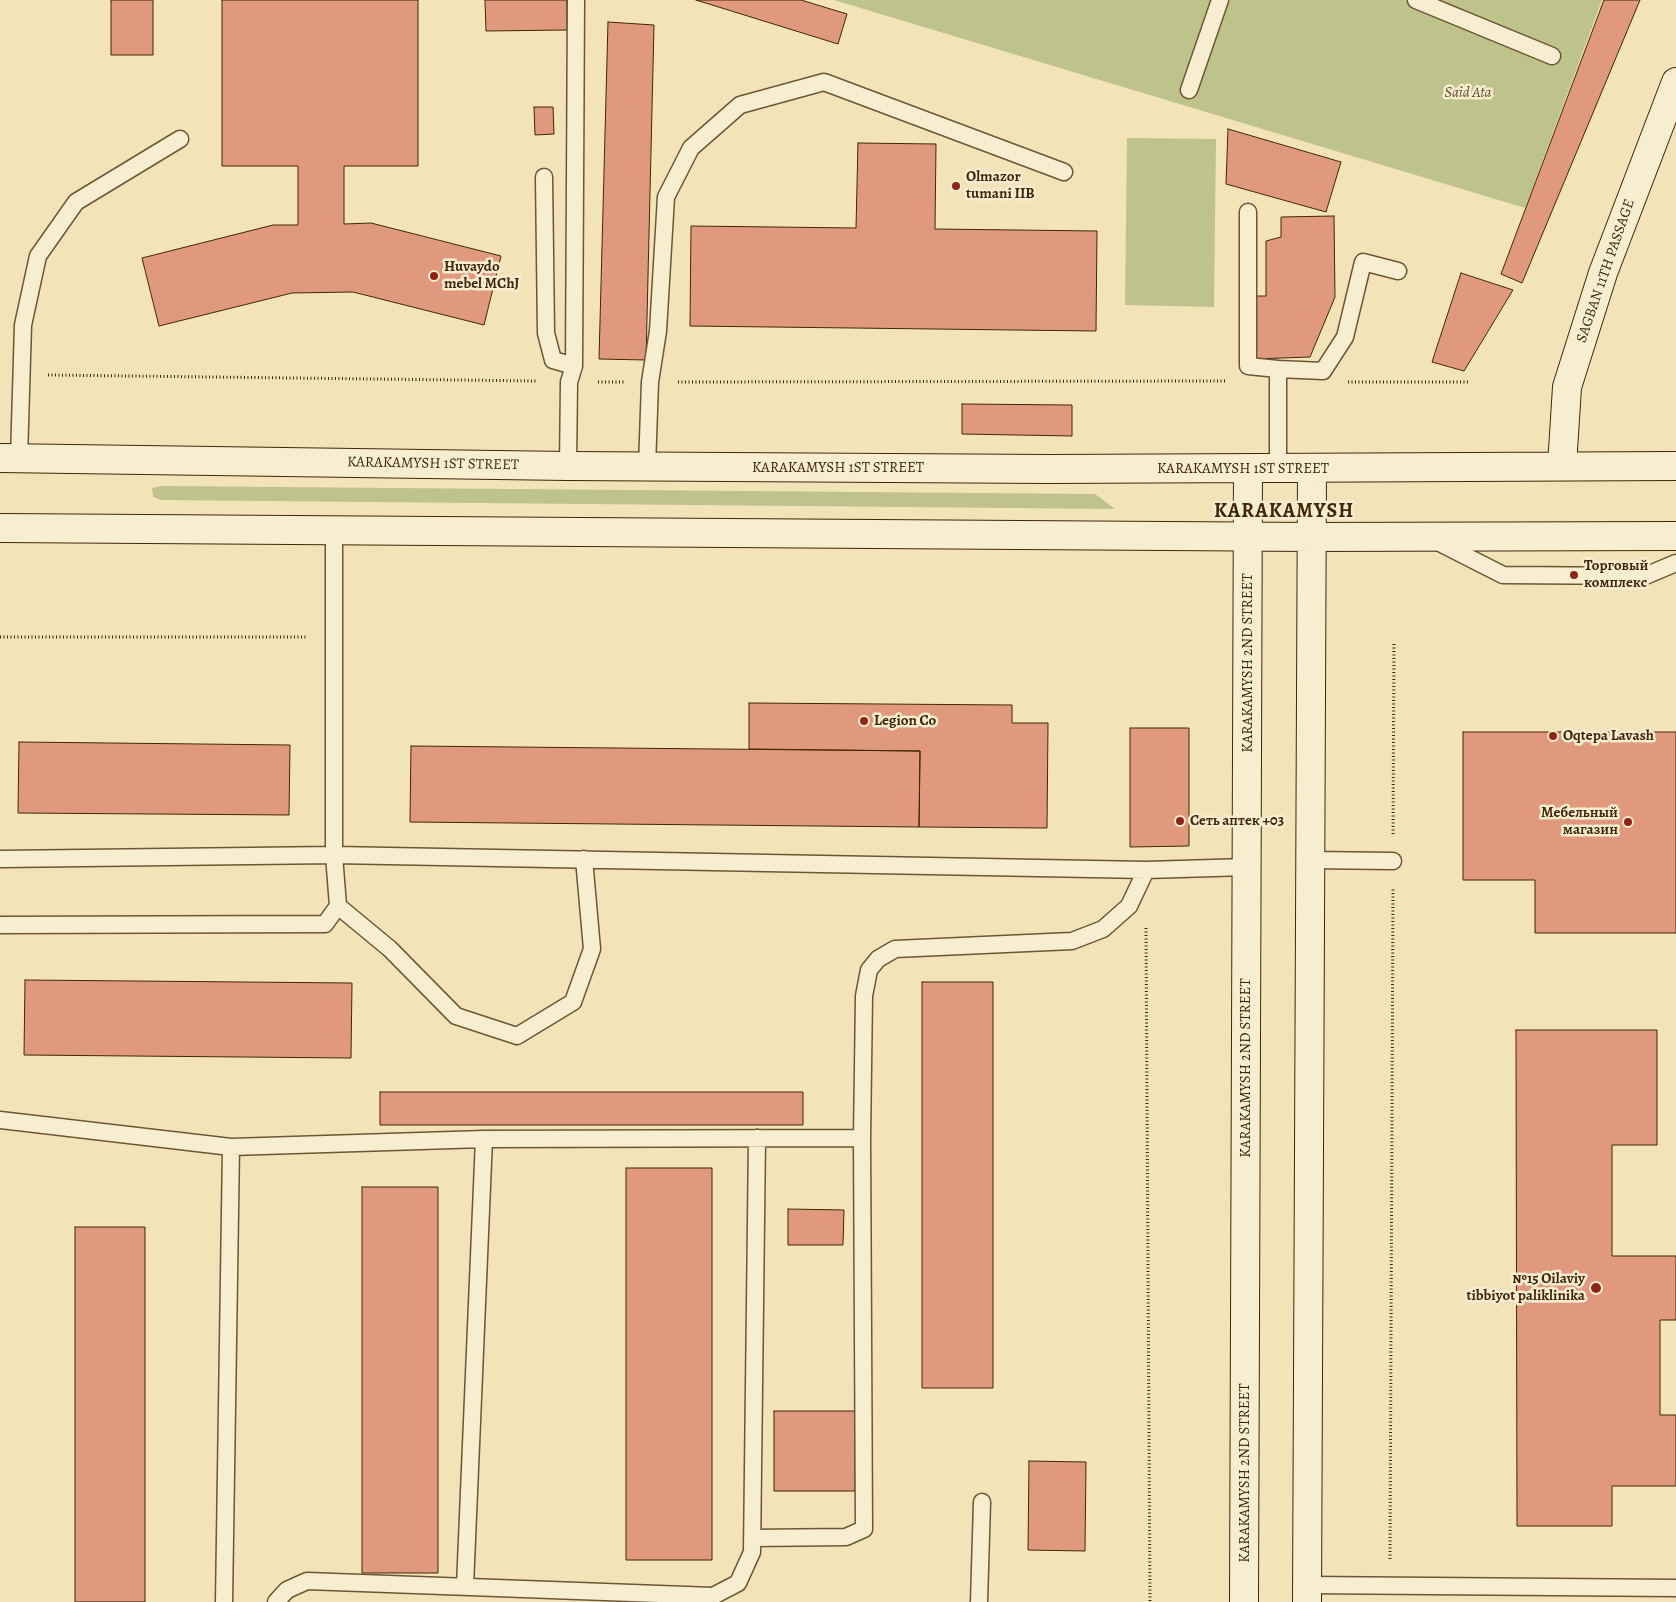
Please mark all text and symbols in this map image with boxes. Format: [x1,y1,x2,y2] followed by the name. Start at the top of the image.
[1445,84,1491,102] park label: Said Ata
[966,168,1035,203] place label: Olmazor tumani IIB
[950,180,962,192] marker: Olmazor tumani IIB
[1573,197,1639,345] street label: SAGBAN 11TH PASSAGE
[444,258,519,293] place label: Huvaydo mebel MChJ
[428,270,440,282] marker: Huvaydo mebel MChJ
[347,453,519,475] street label: KARAKAMYSH 1ST STREET
[752,459,924,477] street label: KARAKAMYSH 1ST STREET
[1157,460,1329,478] street label: KARAKAMYSH 1ST STREET
[1213,500,1355,524] district label: KARAKAMYSH
[1584,557,1648,592] place label: Торговый комплекс
[1568,569,1580,581] marker: Торговый комплекс
[1239,573,1257,753] street label: KARAKAMYSH 2ND STREET
[874,712,936,730] place label: Legion Co
[858,715,870,727] marker: Legion Co
[1563,727,1654,745] place label: Oqtepa Lavash
[1547,730,1559,742] marker: Oqtepa Lavash
[1541,804,1618,839] place label: Мебельный магазин
[1190,812,1284,830] place label: Сеть аптек +03
[1174,815,1186,827] marker: Сеть аптек +03
[1622,816,1634,828] marker: Мебельный магазин
[1237,978,1255,1158] street label: KARAKAMYSH 2ND STREET
[1466,1270,1585,1305] place label: №15 Oilaviy tibbiyot paliklinika
[1589,1281,1603,1295] marker: №15 Oilaviy tibbiyot paliklinika
[1236,1383,1254,1563] street label: KARAKAMYSH 2ND STREET

